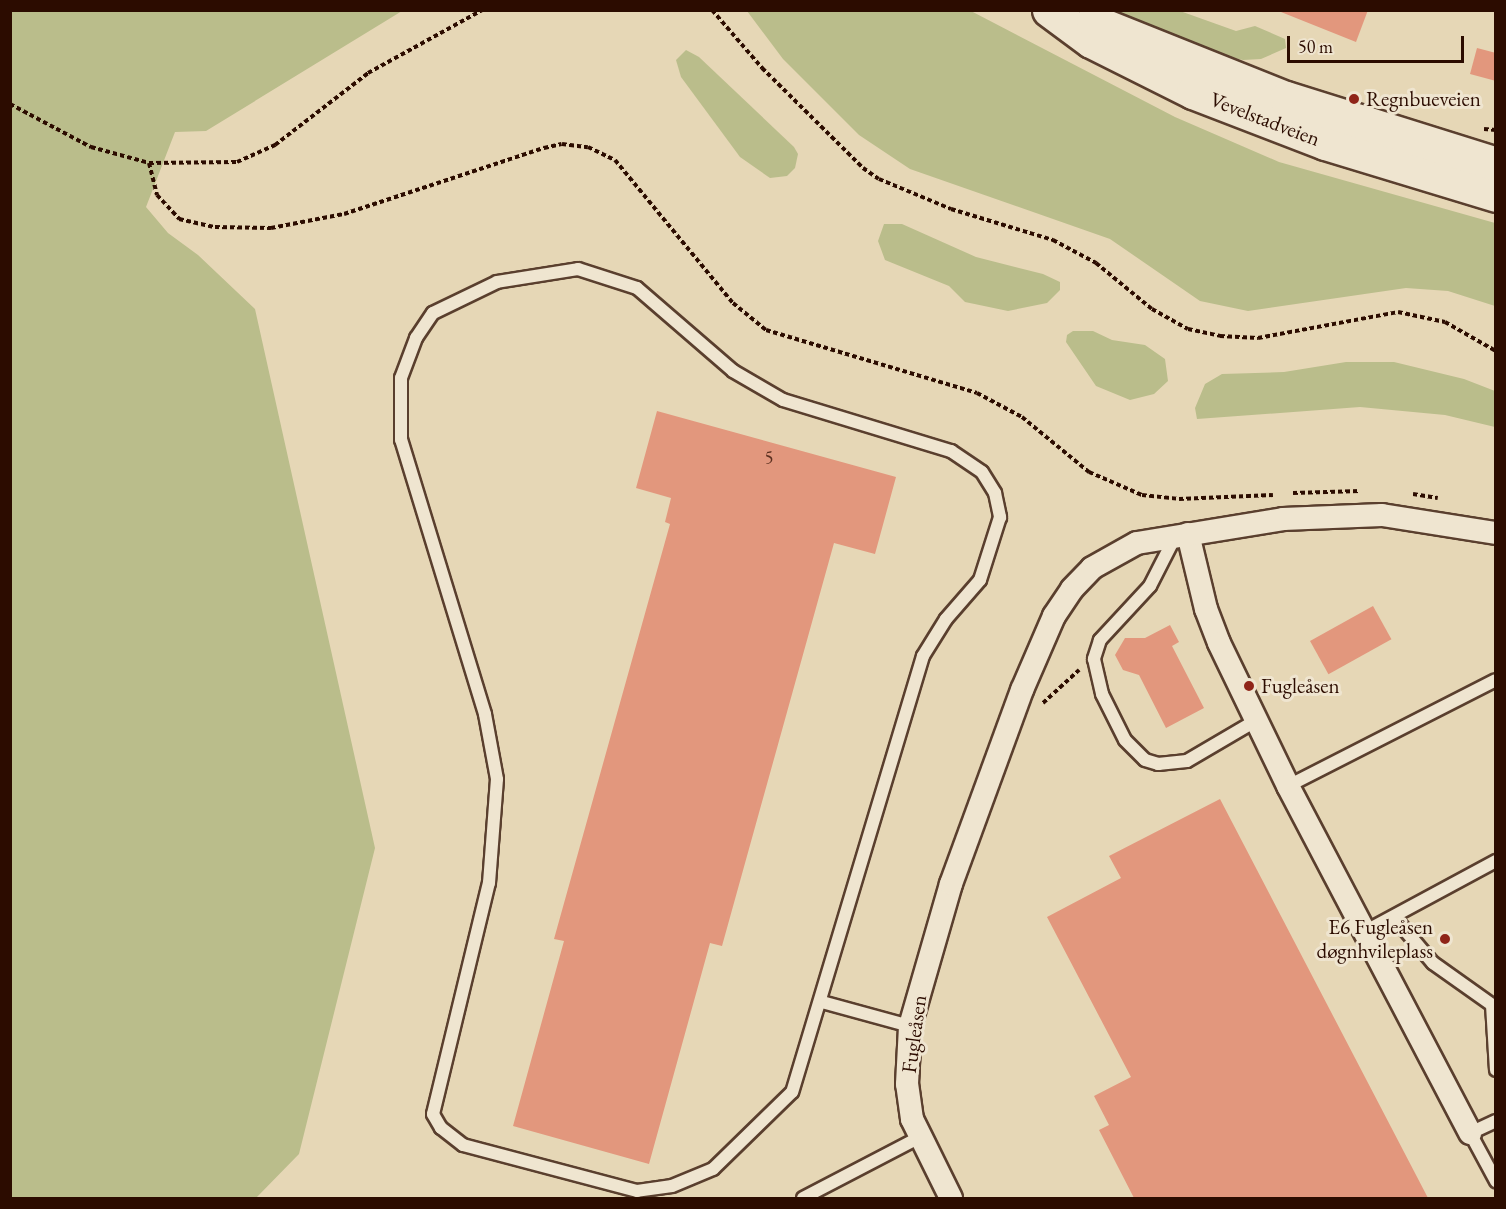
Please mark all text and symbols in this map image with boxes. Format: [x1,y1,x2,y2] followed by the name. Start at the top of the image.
[1290,24,1467,62] scale bar
[1298,35,1333,58] text: 50 m
[1206,86,1324,152] street label: Vevelstadveien
[1366,86,1481,112] place label: Regnbueveien
[1347,92,1361,106] marker: Regnbueveien
[765,447,773,469] house number: 5
[1261,673,1340,699] place label: Fugleåsen
[1242,679,1256,693] marker: Fugleåsen
[1317,914,1433,964] place label: E6 Fugleåsen døgnhvileplass
[1438,932,1452,946] marker: E6 Fugleåsen døgnhvileplass
[896,993,932,1075] street label: Fugleåsen

